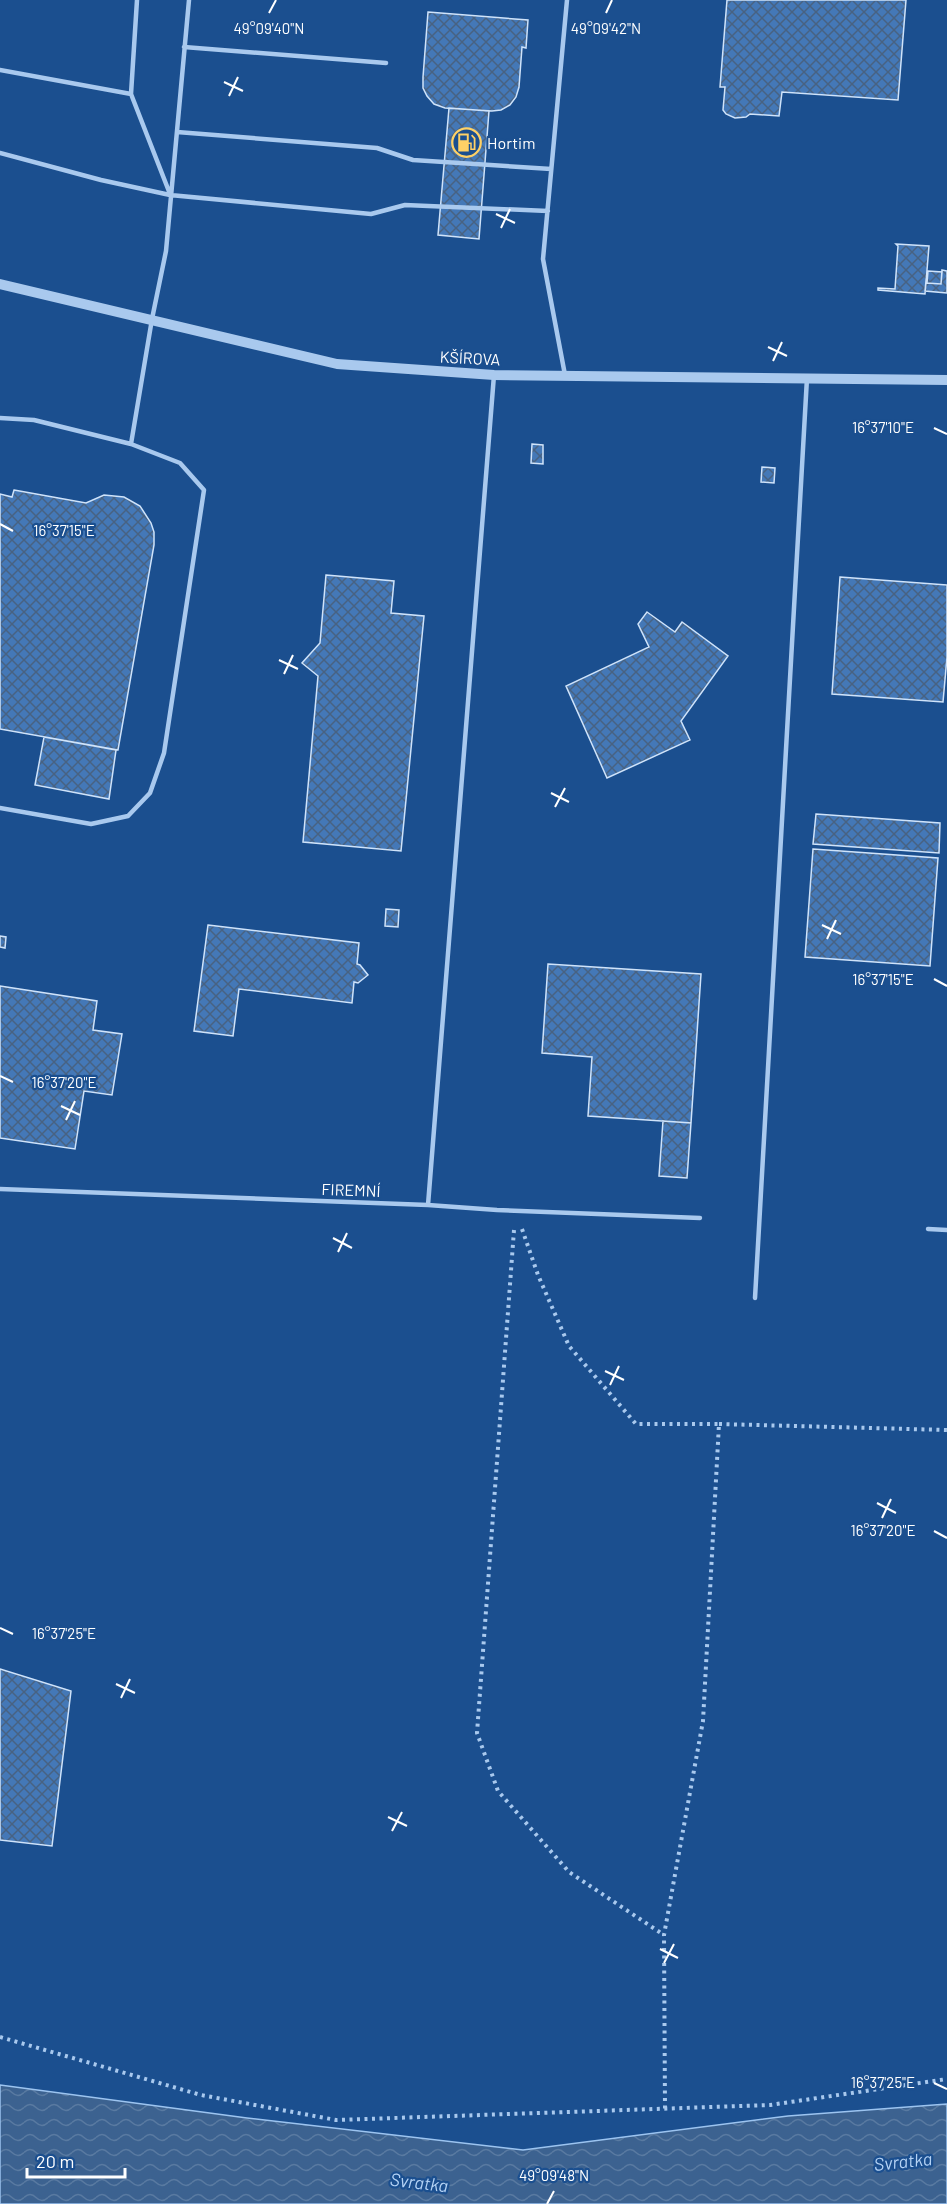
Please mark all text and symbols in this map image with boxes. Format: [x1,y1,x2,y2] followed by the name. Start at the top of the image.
[234,19,304,37] text: 49°09'40"N
[571,19,641,37] text: 49°09'42"N
[450,127,482,159] fuel station icon: Hortim
[487,133,535,152] place label: Hortim
[439,346,501,369] street label: KŠÍROVA
[852,418,914,436] text: 16°37'10"E
[33,521,95,539] text: 16°37'15"E
[852,970,914,988] text: 16°37'15"E
[31,1073,97,1091] text: 16°37'20"E
[321,1179,381,1200] street label: FIREMNÍ
[850,1521,916,1539] text: 16°37'20"E
[32,1624,96,1642] text: 16°37'25"E
[851,2073,915,2091] text: 16°37'25"E
[27,2141,124,2179] scale bar
[873,2147,933,2175] water label: Svratka
[36,2150,74,2172] text: 20 m
[519,2166,589,2184] text: 49°09'48"N
[389,2168,450,2196] water label: Svratka

